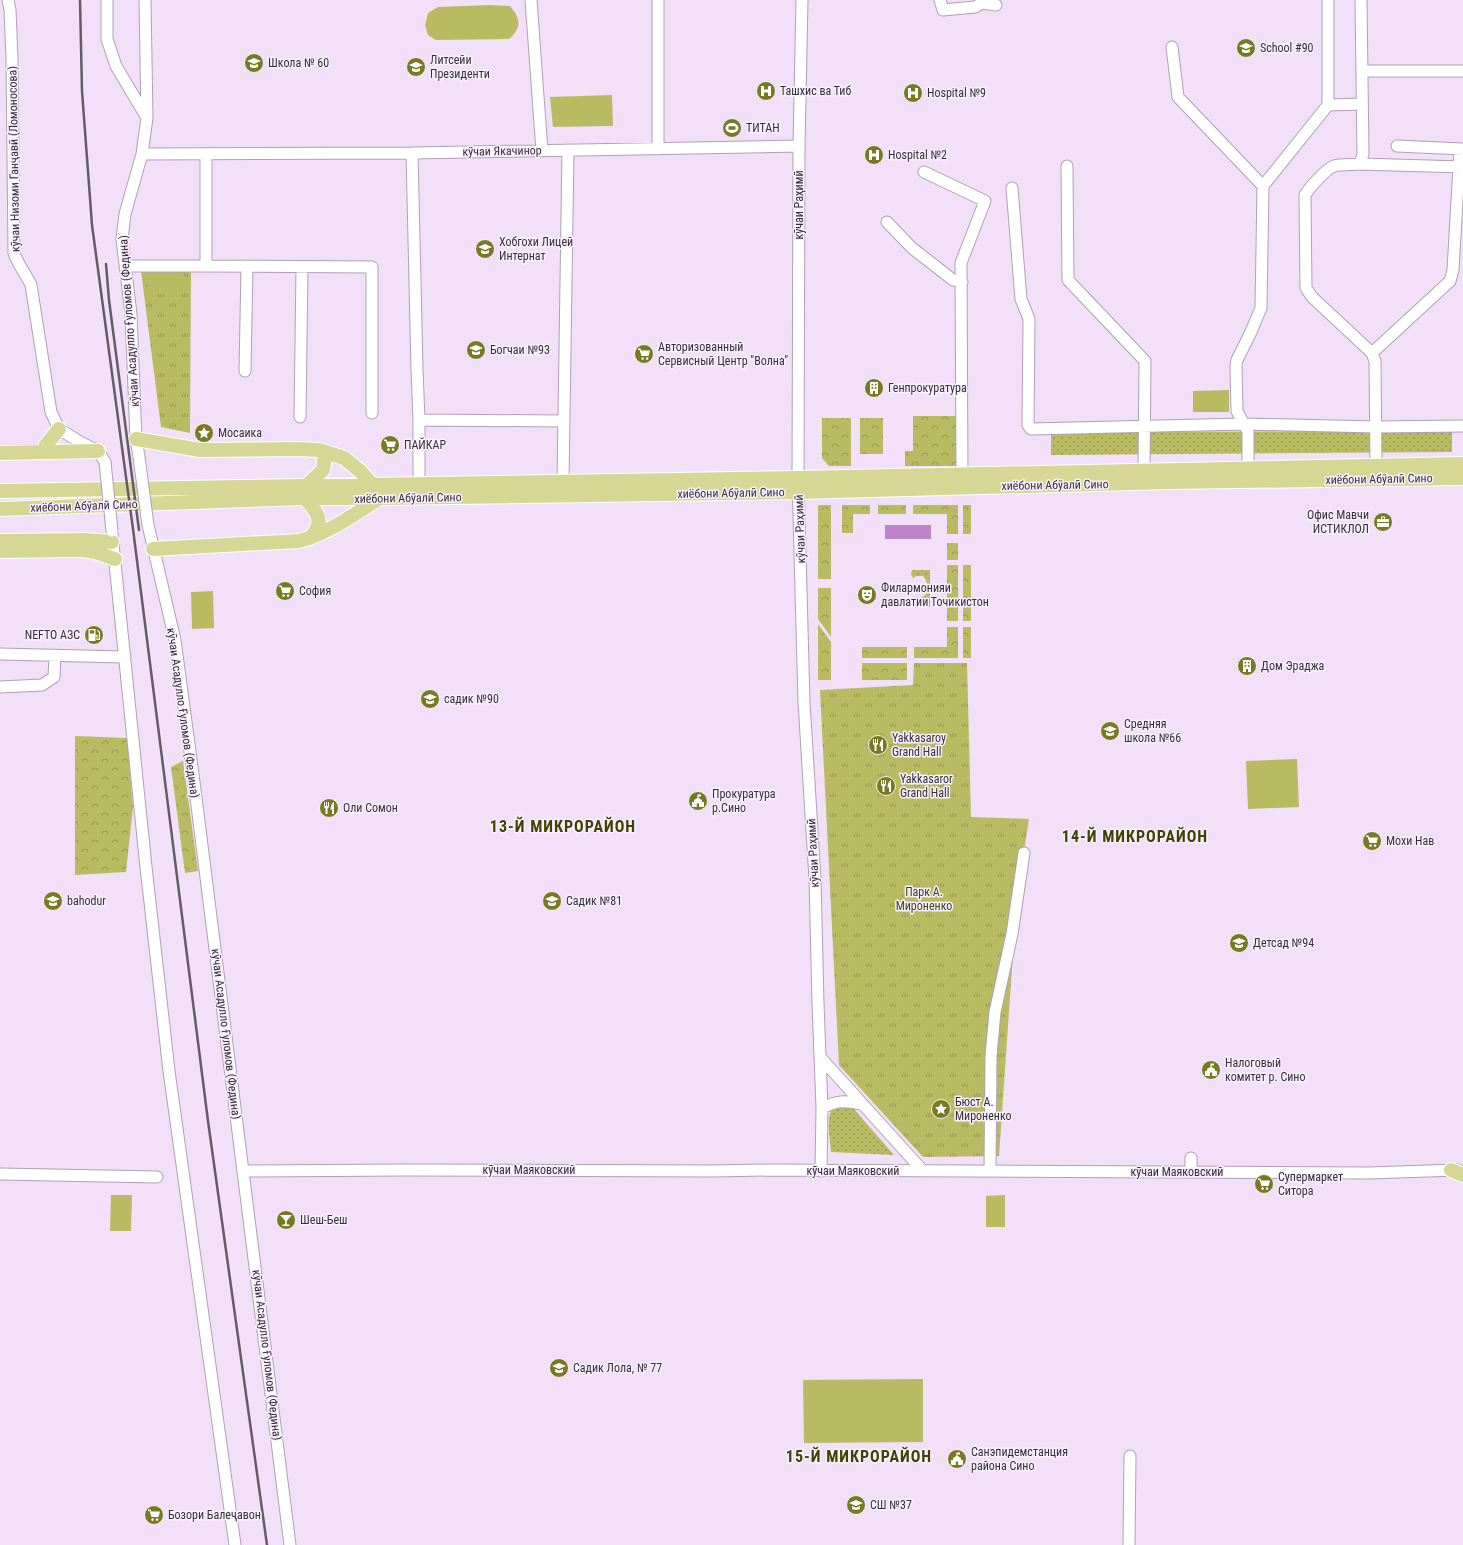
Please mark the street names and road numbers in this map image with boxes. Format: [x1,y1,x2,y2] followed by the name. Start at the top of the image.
[5,66,23,252] street label: кӯчаи Низоми Ганҷавӣ (Ломоносова)
[462,143,542,159] street label: кӯчаи Якачинор
[792,170,806,240] street label: кӯчаи Раҳимӣ
[116,235,142,407] street label: кӯчаи Асадулло Ғуломов (Федина)
[1325,471,1433,487] street label: хиёбони Абӯалӣ Сино
[1001,477,1109,493] street label: хиёбони Абӯалӣ Сино
[677,485,785,501] street label: хиёбони Абӯалӣ Сино
[354,490,462,506] street label: хиёбони Абӯалӣ Сино
[792,494,808,564] street label: кӯчаи Раҳимӣ
[30,497,138,515] street label: хиёбони Абӯалӣ Сино
[164,627,202,799] street label: кӯчаи Асадулло Ғуломов (Федина)
[804,818,822,888] street label: кӯчаи Раҳимӣ
[209,948,243,1120] street label: кӯчаи Асадулло Ғуломов (Федина)
[483,1163,575,1177] street label: кӯчаи Маяковский
[807,1164,899,1178] street label: кӯчаи Маяковский
[1131,1165,1223,1179] street label: кӯчаи Маяковский
[250,1269,284,1441] street label: кӯчаи Асадулло Ғуломов (Федина)

